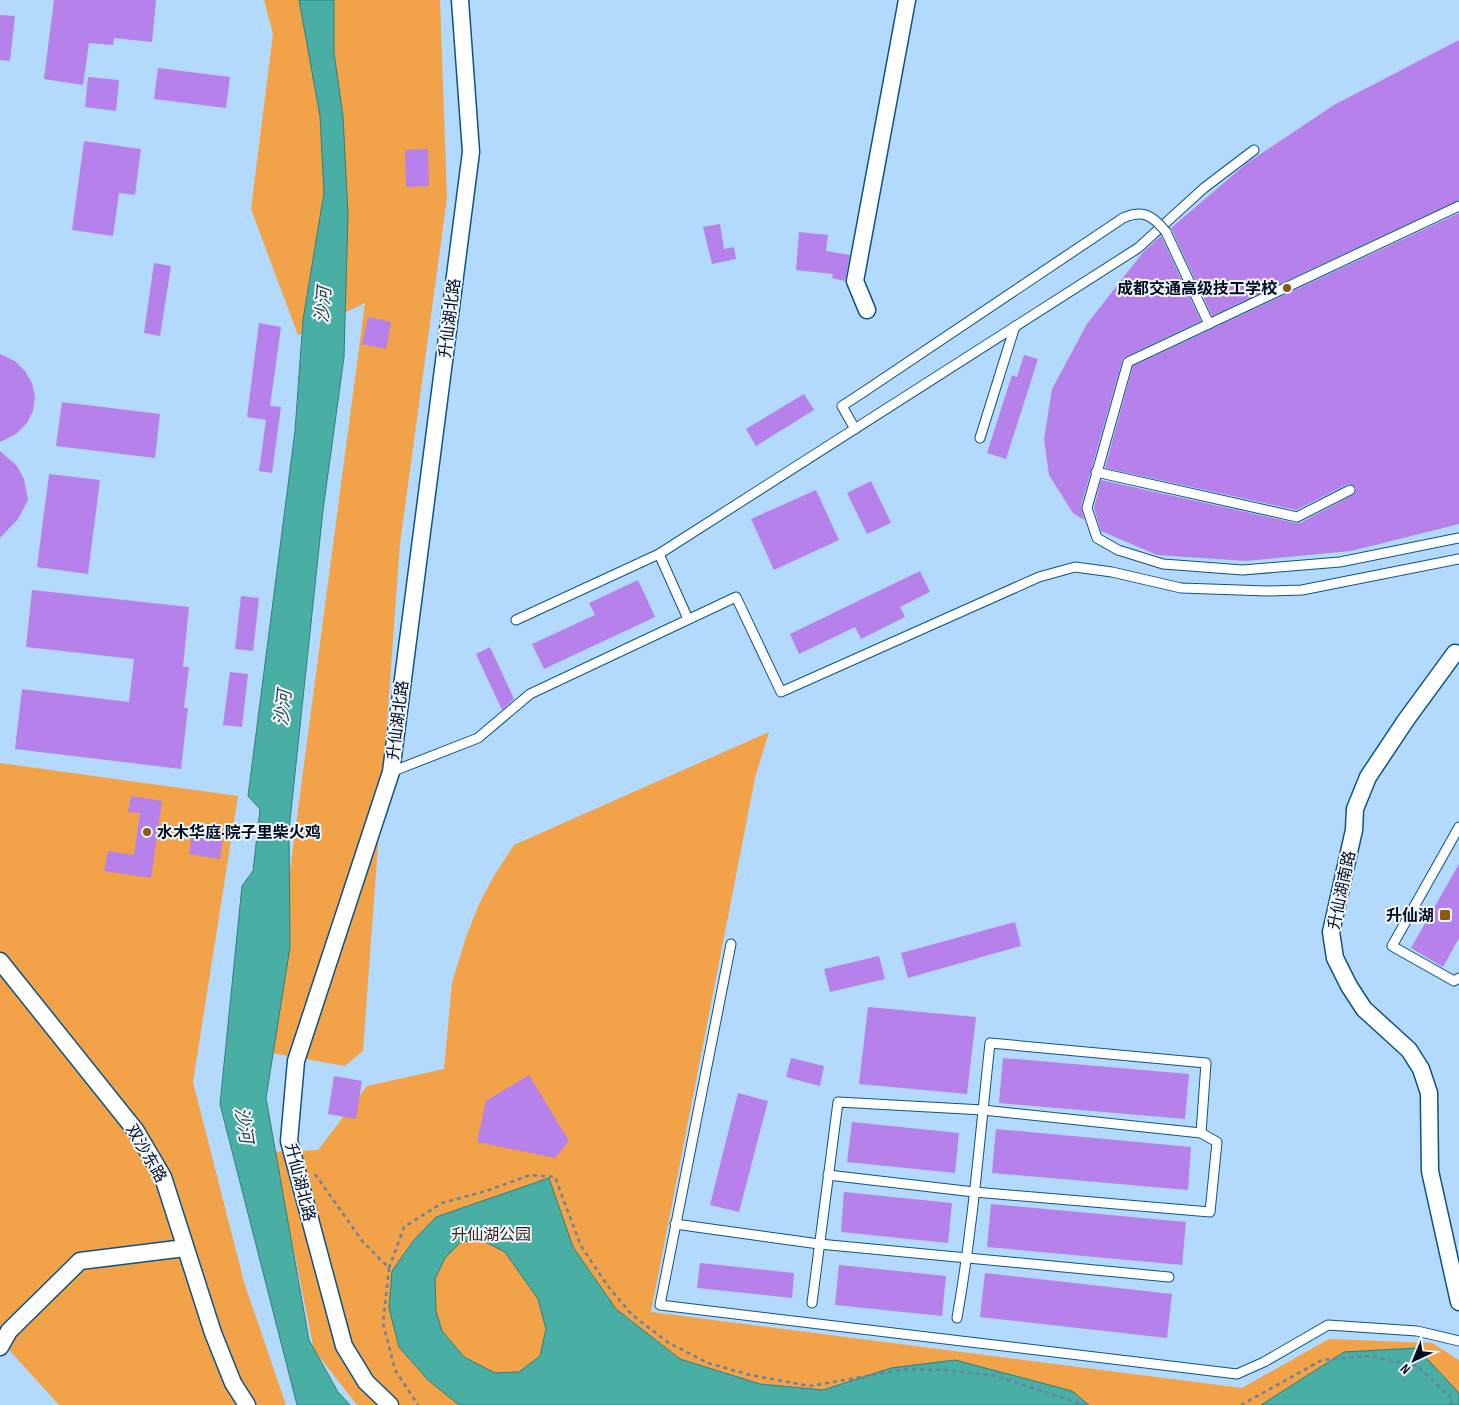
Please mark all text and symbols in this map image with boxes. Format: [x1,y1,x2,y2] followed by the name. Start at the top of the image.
[436,277,465,359] street label: 升仙湖北路
[1117,279,1278,299] place label: 成都交通高级技工学校
[1281,282,1293,294] marker: 成都交通高级技工学校
[311,283,336,324] water label: 沙河
[384,679,413,761] street label: 升仙湖北路
[271,686,296,727] water label: 沙河
[157,823,321,843] place label: 水木华庭·院子里柴火鸡
[141,826,153,838] marker: 水木华庭·院子里柴火鸡
[1325,849,1360,931] street label: 升仙湖南路
[1386,906,1434,926] place label: 升仙湖
[1438,908,1452,922] marker: 升仙湖
[230,1106,257,1147] water label: 沙河
[121,1121,170,1186] street label: 双沙东路
[281,1141,318,1223] street label: 升仙湖北路
[451,1226,531,1245] park label: 升仙湖公园
[1389,1335,1439,1385] north arrow
[1397,1360,1414,1378] text: N

